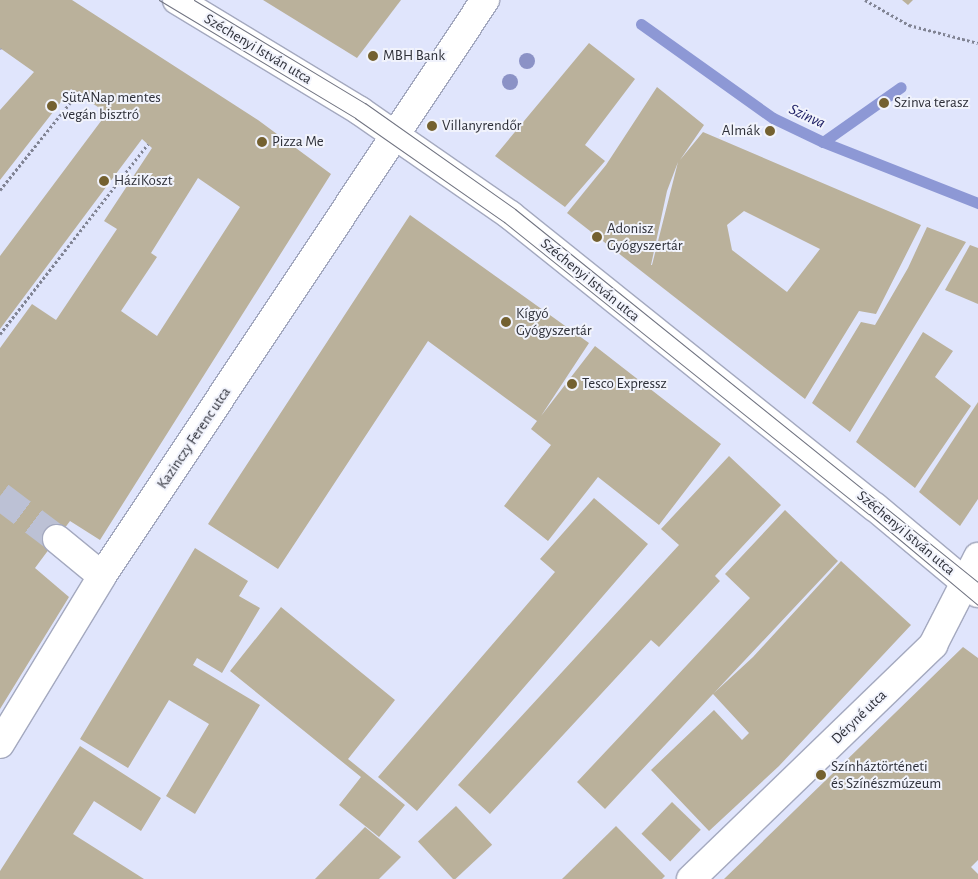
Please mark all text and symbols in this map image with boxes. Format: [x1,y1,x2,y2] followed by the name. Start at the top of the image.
[201,10,315,88] street label: Széchenyi István utca
[383,47,445,65] place label: MBH Bank
[367,50,379,62] marker: MBH Bank
[62,88,161,123] place label: SütANap mentes vegán bisztró
[894,94,969,112] place label: Szinva terasz
[878,97,890,109] marker: Szinva terasz
[786,99,828,133] water label: Szinva
[46,100,58,112] marker: SütANap mentes vegán bisztró
[442,117,521,135] place label: Villanyrendőr
[426,120,438,132] marker: Villanyrendőr
[722,122,760,140] place label: Almák
[764,125,776,137] marker: Almák
[272,133,324,151] place label: Pizza Me
[256,136,268,148] marker: Pizza Me
[114,172,172,190] place label: HáziKoszt
[98,175,110,187] marker: HáziKoszt
[607,219,683,254] place label: Adonisz Gyógyszertár
[591,231,603,243] marker: Adonisz Gyógyszertár
[537,235,643,325] street label: Széchenyi István utca
[516,304,592,339] place label: Kígyó Gyógyszertár
[500,316,512,328] marker: Kígyó Gyógyszertár
[582,375,667,393] place label: Tesco Expressz
[566,378,578,390] marker: Tesco Expressz
[153,384,235,492] street label: Kazinczy Ferenc utca
[853,487,959,579] street label: Széchenyi István utca
[828,686,890,748] street label: Déryné utca
[831,757,941,792] place label: Színháztörténeti és Színészmúzeum
[815,769,827,781] marker: Színháztörténeti és Színészmúzeum

